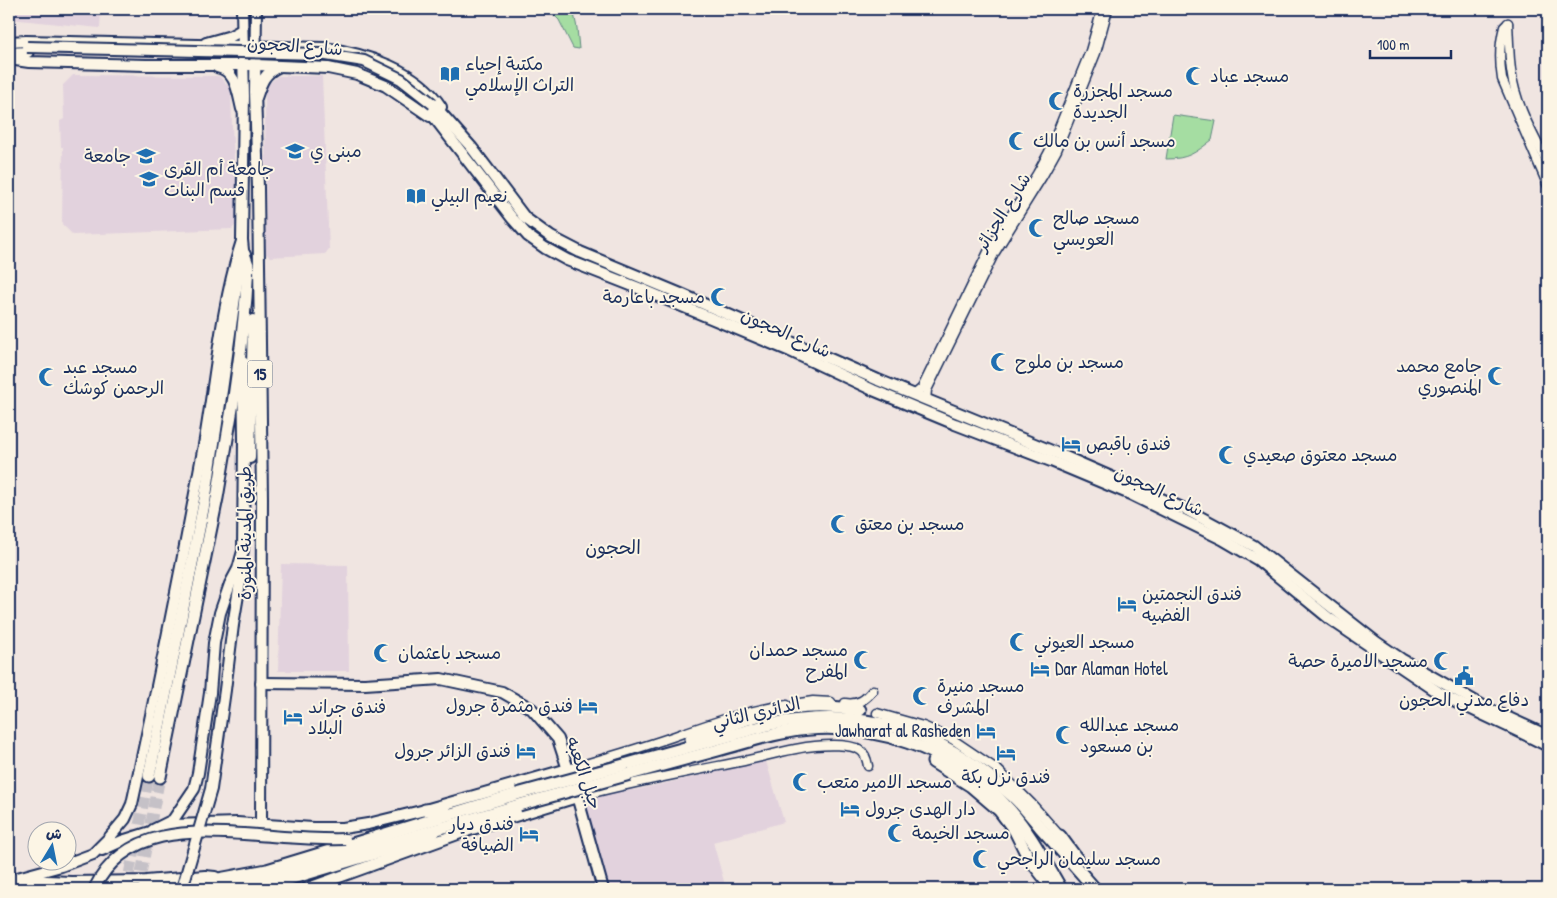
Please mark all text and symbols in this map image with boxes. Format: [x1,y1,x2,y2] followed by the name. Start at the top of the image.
[1370,28,1451,60] scale bar
[246,30,344,61] street label: شارع الحجون
[1377,34,1410,55] text: 100 m
[465,51,574,101] place label: مكتبة إحياء التراث الإسلامي
[439,63,461,85] library icon: مكتبة إحياء التراث الإسلامي
[1210,63,1289,88] place label: مسجد عباد
[1184,65,1206,87] mosque icon: مسجد عباد
[1073,78,1173,124] place label: مسجد المجزرة الجديدة
[1047,90,1069,112] mosque icon: مسجد المجزرة الجديدة
[1033,128,1176,153] place label: مسجد أنس بن مالك
[1007,130,1029,152] mosque icon: مسجد أنس بن مالك
[310,138,362,164] place label: مبنى ي
[284,140,306,162] school or university icon: مبنى ي
[84,143,131,168] place label: جامعة
[135,145,157,167] school or university icon: جامعة
[164,156,274,204] place label: جامعة أم القرى قسم البنات
[138,168,160,190] school or university icon: جامعة أم القرى قسم البنات
[968,168,1037,257] street label: شارع الجزائر
[431,183,508,212] place label: نعيم البيلي
[405,185,427,207] library icon: نعيم البيلي
[1053,205,1140,255] place label: مسجد صالح العويسي
[1027,217,1049,239] mosque icon: مسجد صالح العويسي
[603,284,705,309] place label: مسجد باعارمة
[709,286,731,308] mosque icon: مسجد باعارمة
[737,302,835,363] street label: شارع الحجون
[1015,349,1124,374] place label: مسجد بن ملوح
[989,351,1011,373] mosque icon: مسجد بن ملوح
[1396,353,1482,400] place label: جامع محمد المنصوري
[63,354,164,400] place label: مسجد عبد الرحمن كوشك
[248,360,272,388] road number: 15
[1486,365,1508,387] mosque icon: جامع محمد المنصوري
[37,366,59,388] mosque icon: مسجد عبد الرحمن كوشك
[1086,431,1171,456] place label: فندق باقبص
[1060,433,1082,455] hotel icon: فندق باقبص
[1243,442,1398,468] place label: مسجد معتوق صعيدي
[1217,444,1239,466] mosque icon: مسجد معتوق صعيدي
[1111,459,1208,522] street label: شارع الحجون
[232,466,257,600] street label: طريق المدينة المنورة
[855,511,965,536] place label: مسجد بن معتق
[829,513,851,535] mosque icon: مسجد بن معتق
[585,534,641,560] district label: الحجون
[1142,581,1242,627] place label: فندق النجمتين الفضيه
[1116,593,1138,615] hotel icon: فندق النجمتين الفضيه
[1034,629,1135,658] place label: مسجد العيوني
[1008,631,1030,653] mosque icon: مسجد العيوني
[749,637,848,683] place label: مسجد حمدان المفرح
[398,640,501,665] place label: مسجد باعثمان
[372,642,394,664] mosque icon: مسجد باعثمان
[1288,648,1428,673] place label: مسجد الاميرة حصة
[852,649,874,671] mosque icon: مسجد حمدان المفرح
[1432,650,1454,672] mosque icon: مسجد الاميرة حصة
[1055,656,1168,681] place label: Dar Alaman Hotel
[1029,658,1051,680] hotel icon: Dar Alaman Hotel
[1453,665,1475,687] public building icon: دفاع مدني الحجون
[937,673,1024,719] place label: مسجد منيرة المشرف
[911,685,933,707] mosque icon: مسجد منيرة المشرف
[1399,687,1529,716] place label: دفاع مدني الحجون
[709,690,803,739] street label: الدائري الثاني
[446,693,573,718] place label: فندق مثمرة جرول
[308,694,386,740] place label: فندق جراند البلاد
[577,695,599,717] hotel icon: فندق مثمرة جرول
[282,706,304,728] hotel icon: فندق جراند البلاد
[1080,712,1179,758] place label: مسجد عبدالله بن مسعود
[835,718,971,743] place label: Jawharat al Rasheden
[975,720,997,742] hotel icon: Jawharat al Rasheden
[1054,724,1076,746] mosque icon: مسجد عبدالله بن مسعود
[560,733,609,813] street label: جبل الكعبه
[394,738,511,763] place label: فندق الزائر جرول
[515,740,537,762] hotel icon: فندق الزائر جرول
[995,742,1017,764] hotel icon: فندق نزل بكة
[961,764,1051,789] place label: فندق نزل بكة
[817,769,952,794] place label: مسجد الامير متعب
[791,771,813,793] mosque icon: مسجد الامير متعب
[865,796,976,821] place label: دار الهدى جرول
[839,798,861,820] hotel icon: دار الهدى جرول
[447,811,514,857] place label: فندق ديار الضيافة
[28,820,78,870] north arrow
[912,820,1010,845] place label: مسجد الخيمة
[45,822,64,843] text: ش
[886,822,908,844] mosque icon: مسجد الخيمة
[518,823,540,845] hotel icon: فندق ديار الضيافة
[997,846,1161,875] place label: مسجد سليمان الراجحي
[971,848,993,870] mosque icon: مسجد سليمان الراجحي

